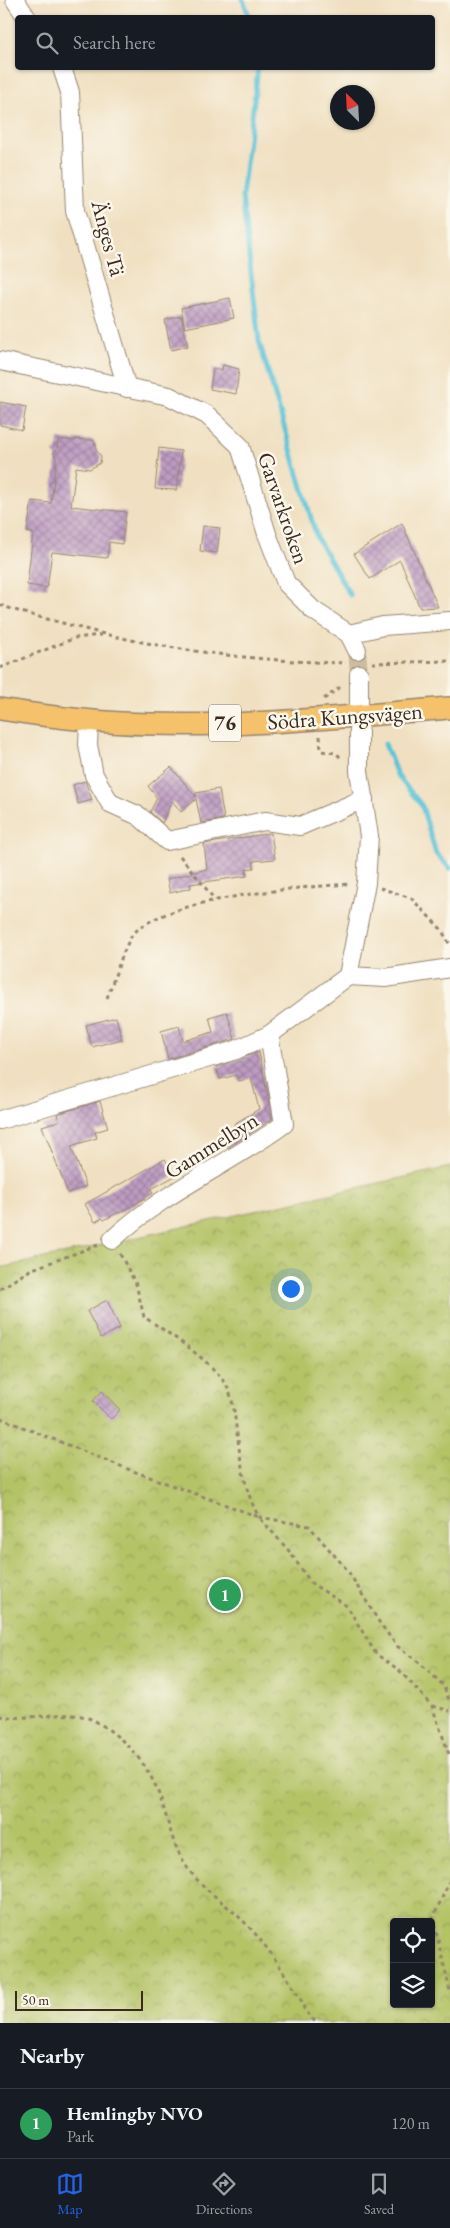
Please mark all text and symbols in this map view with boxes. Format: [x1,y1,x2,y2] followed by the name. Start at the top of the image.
[15,15,435,70] search box
[33,29,61,57] icon: search
[73,30,155,55] text: Search here
[330,85,375,130] north arrow
[84,196,133,280] street label: Änges Tä
[251,448,316,568] street label: Garvarkroken
[266,697,424,736] street label: Södra Kungsvägen
[209,704,241,741] road number: 76
[159,1105,264,1186] street label: Gammelbyn
[278,1276,304,1302] your location
[209,1576,241,1614] pin: 1
[390,1918,435,2008] map controls
[390,1918,435,1963] button: locate
[390,1963,435,2008] button: layers
[15,1988,142,2011] scale bar
[22,1991,49,2009] text: 50 m
[20,2042,84,2069] text: Nearby
[67,2101,203,2126] text: Hemlingby NVO
[32,2113,40,2134] text: 1
[391,2113,430,2134] text: 120 m
[67,2126,94,2147] text: Park
[56,2170,84,2218] tab: Map
[196,2170,252,2218] tab: Directions
[364,2170,394,2218] tab: Saved

